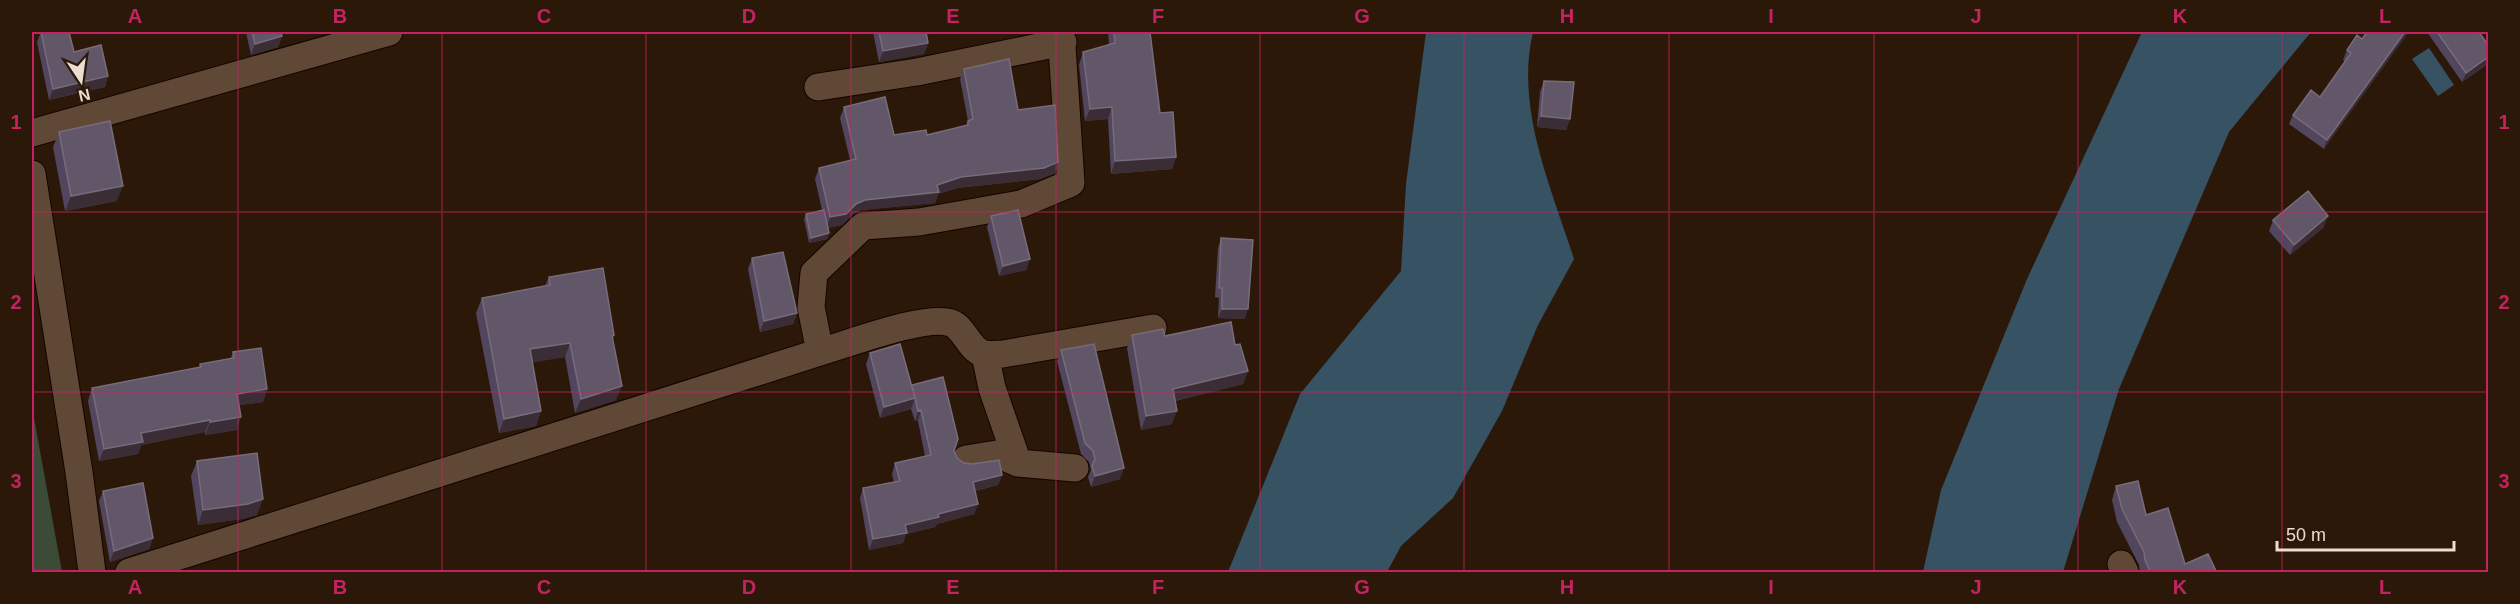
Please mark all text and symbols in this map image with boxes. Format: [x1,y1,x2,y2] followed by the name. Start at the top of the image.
[128,5,142,27] text: A
[333,5,347,27] text: B
[537,5,551,27] text: C
[742,5,756,27] text: D
[946,5,960,27] text: E
[1152,5,1164,27] text: F
[1354,5,1370,27] text: G
[1560,5,1574,27] text: H
[1768,5,1774,27] text: I
[1970,5,1982,27] text: J
[2173,5,2188,27] text: K
[2379,5,2391,27] text: L
[51,51,111,111] north arrow
[77,86,92,105] text: N
[10,111,22,133] text: 1
[2498,111,2510,133] text: 1
[10,291,22,313] text: 2
[2498,291,2510,313] text: 2
[10,470,22,492] text: 3
[2498,470,2510,492] text: 3
[2277,514,2454,552] scale bar
[2286,525,2326,545] text: 50 m
[128,576,142,598] text: A
[333,576,347,598] text: B
[537,576,551,598] text: C
[742,576,756,598] text: D
[946,576,960,598] text: E
[1152,576,1164,598] text: F
[1354,576,1370,598] text: G
[1560,576,1574,598] text: H
[1768,576,1774,598] text: I
[1970,576,1982,598] text: J
[2173,576,2188,598] text: K
[2379,576,2391,598] text: L

